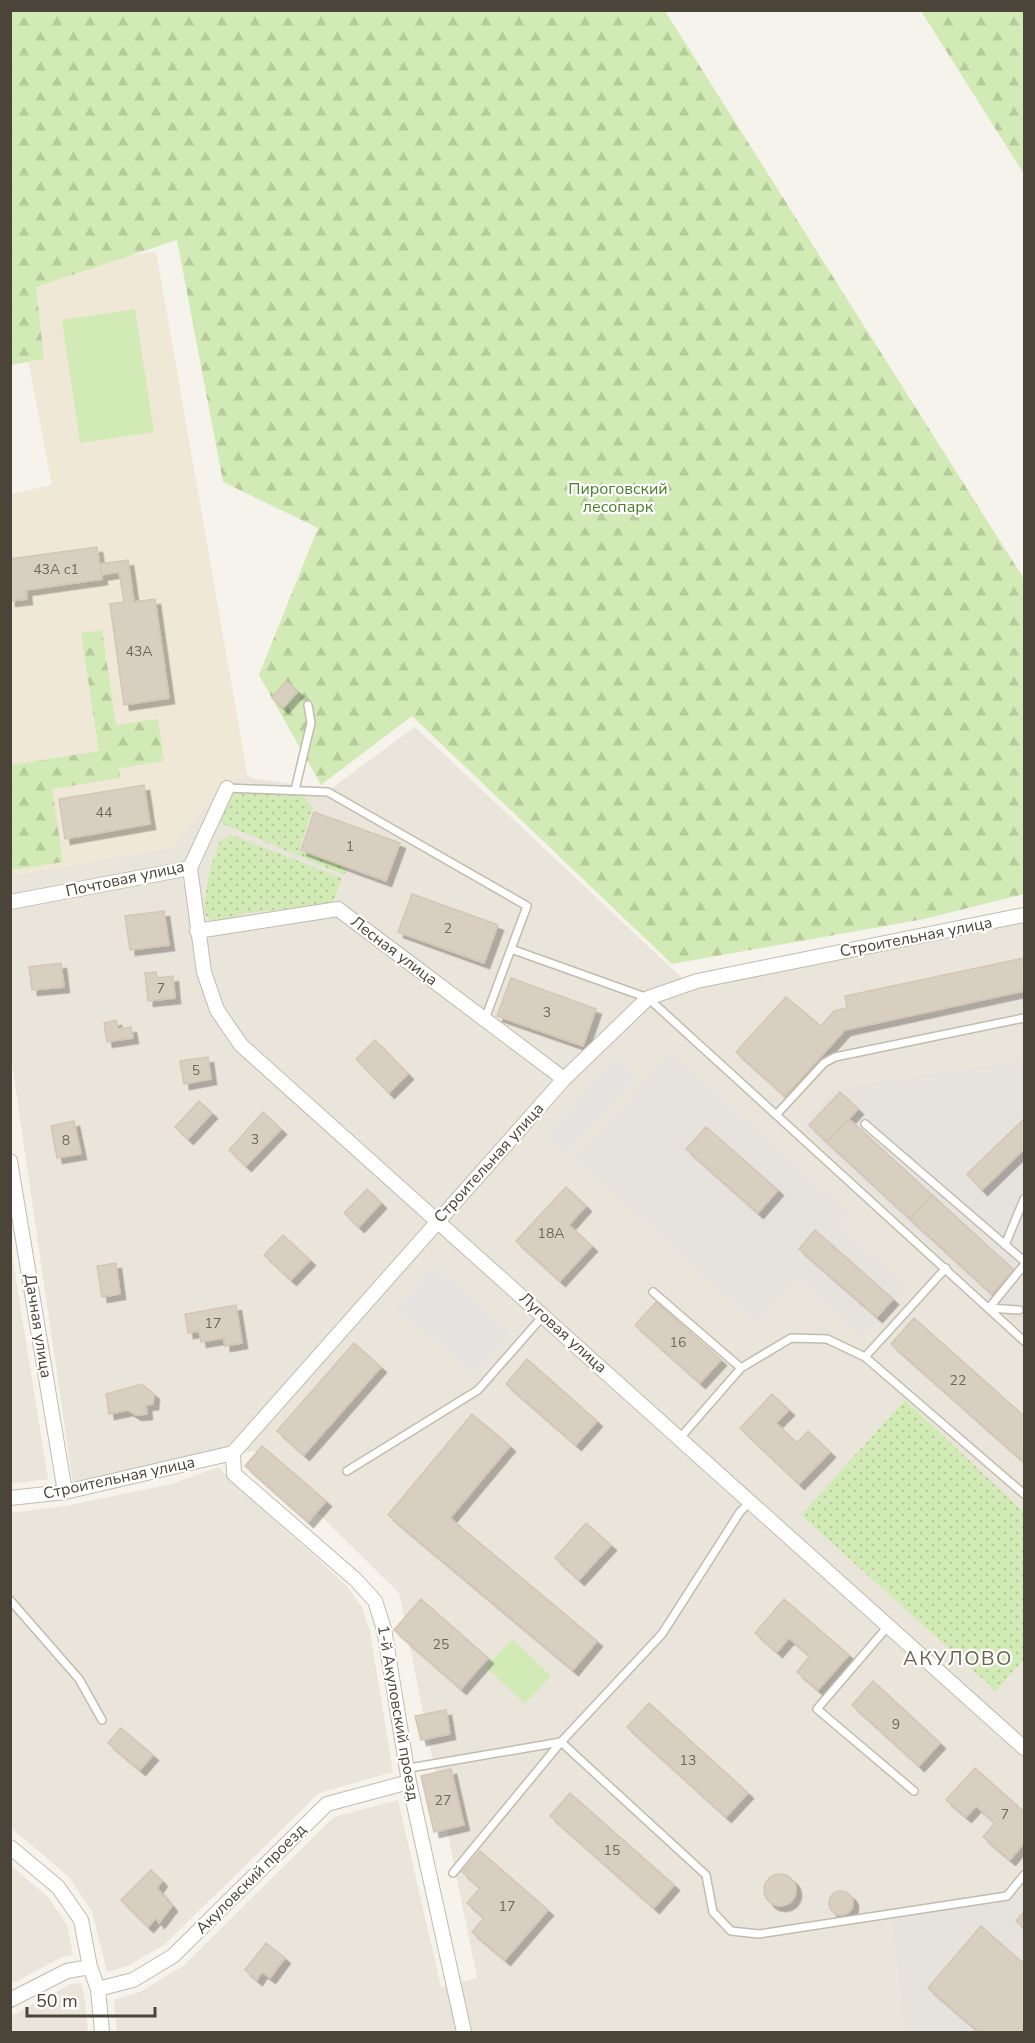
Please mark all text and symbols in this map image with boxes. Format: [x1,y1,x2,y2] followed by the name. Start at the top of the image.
[568,478,668,518] park label: Пироговский лесопарк
[33,560,79,579] house number: 43А с1
[125,642,153,661] house number: 43А
[96,803,112,822] house number: 44
[346,837,354,856] house number: 1
[64,856,186,902] street label: Почтовая улица
[346,911,442,991] street label: Лесная улица
[838,911,994,963] street label: Строительная улица
[444,919,452,938] house number: 2
[157,979,165,998] house number: 7
[543,1003,551,1022] house number: 3
[192,1061,200,1080] house number: 5
[429,1098,549,1228] street label: Строительная улица
[251,1130,259,1149] house number: 3
[62,1131,70,1150] house number: 8
[537,1224,565,1243] house number: 18А
[19,1272,57,1380] street label: Дачная улица
[514,1288,612,1378] street label: Луговая улица
[205,1314,221,1333] house number: 17
[670,1333,686,1352] house number: 16
[950,1371,966,1390] house number: 22
[41,1451,197,1505] street label: Строительная улица
[372,1624,424,1803] street label: 1-й Акуловский проезд
[433,1635,449,1654] house number: 25
[903,1645,1013,1672] district label: АКУЛОВО
[892,1715,900,1734] house number: 9
[680,1751,696,1770] house number: 13
[435,1791,451,1810] house number: 27
[1001,1805,1009,1824] house number: 7
[191,1819,311,1939] street label: Акуловский проезд
[604,1841,620,1860] house number: 15
[499,1897,515,1916] house number: 17
[27,1980,154,2018] scale bar
[36,1989,78,2013] text: 50 m

